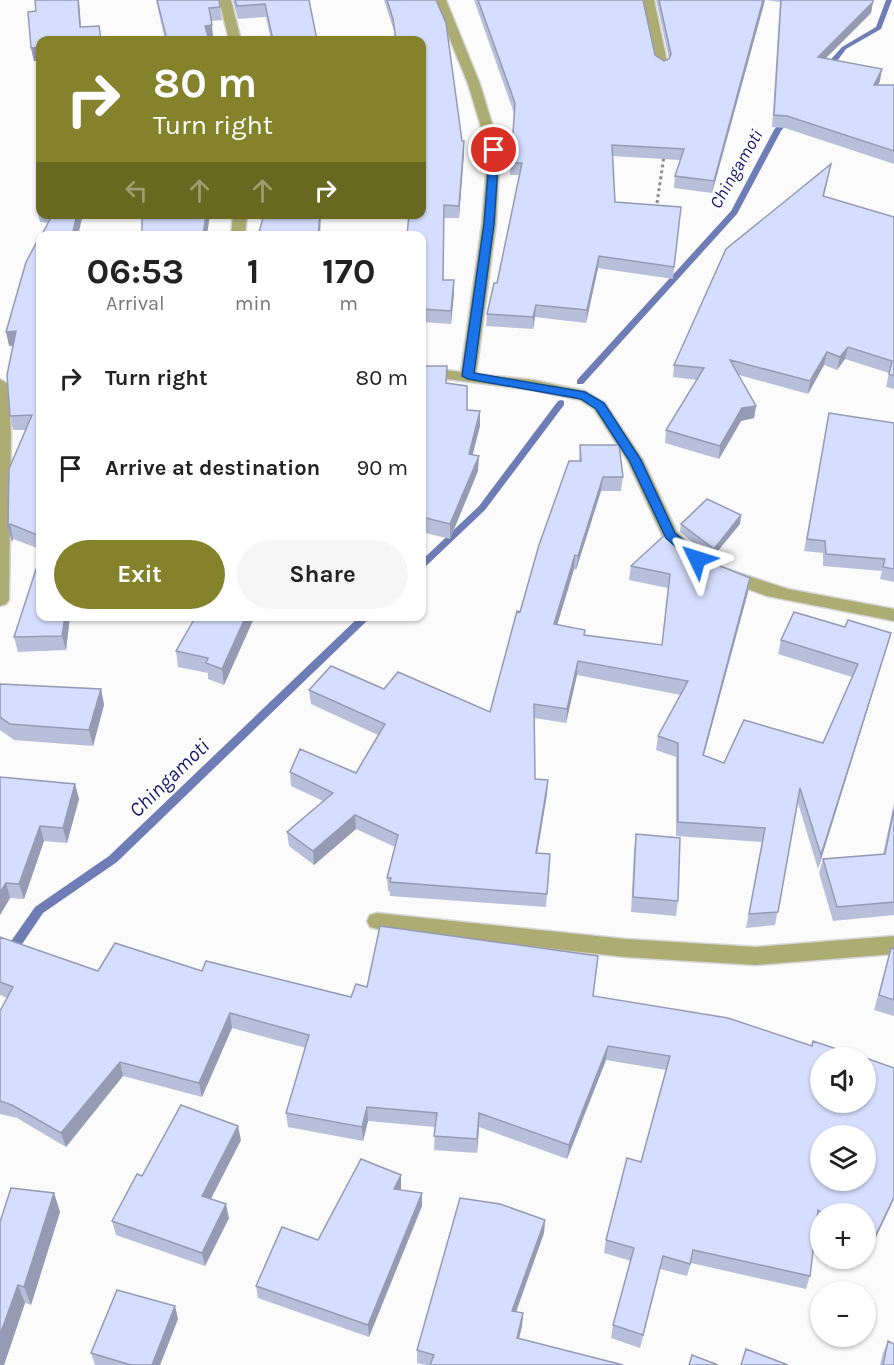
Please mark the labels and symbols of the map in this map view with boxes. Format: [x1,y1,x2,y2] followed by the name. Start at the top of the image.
[468,124,519,175] pin
[705,125,767,212] water label: Chingamoti
[665,527,729,591] position arrow
[124,734,214,822] water label: Chingamoti

